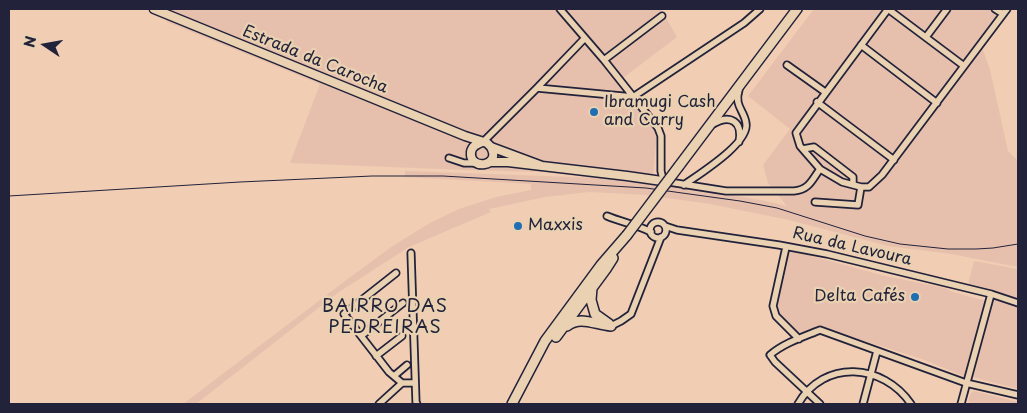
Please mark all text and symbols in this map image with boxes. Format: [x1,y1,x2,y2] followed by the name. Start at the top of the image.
[20,20,70,70] north arrow
[240,22,390,98] street label: Estrada da Carocha
[18,34,41,49] text: N
[604,93,715,131] place label: Ibramugi Cash and Carry
[588,106,600,118] marker: Ibramugi Cash and Carry
[528,216,583,236] place label: Maxxis
[512,220,524,232] marker: Maxxis
[791,224,913,270] street label: Rua da Lavoura
[814,287,905,307] place label: Delta Cafés
[909,291,921,303] marker: Delta Cafés
[321,296,449,338] district label: BAIRRO DAS PEDREIRAS

